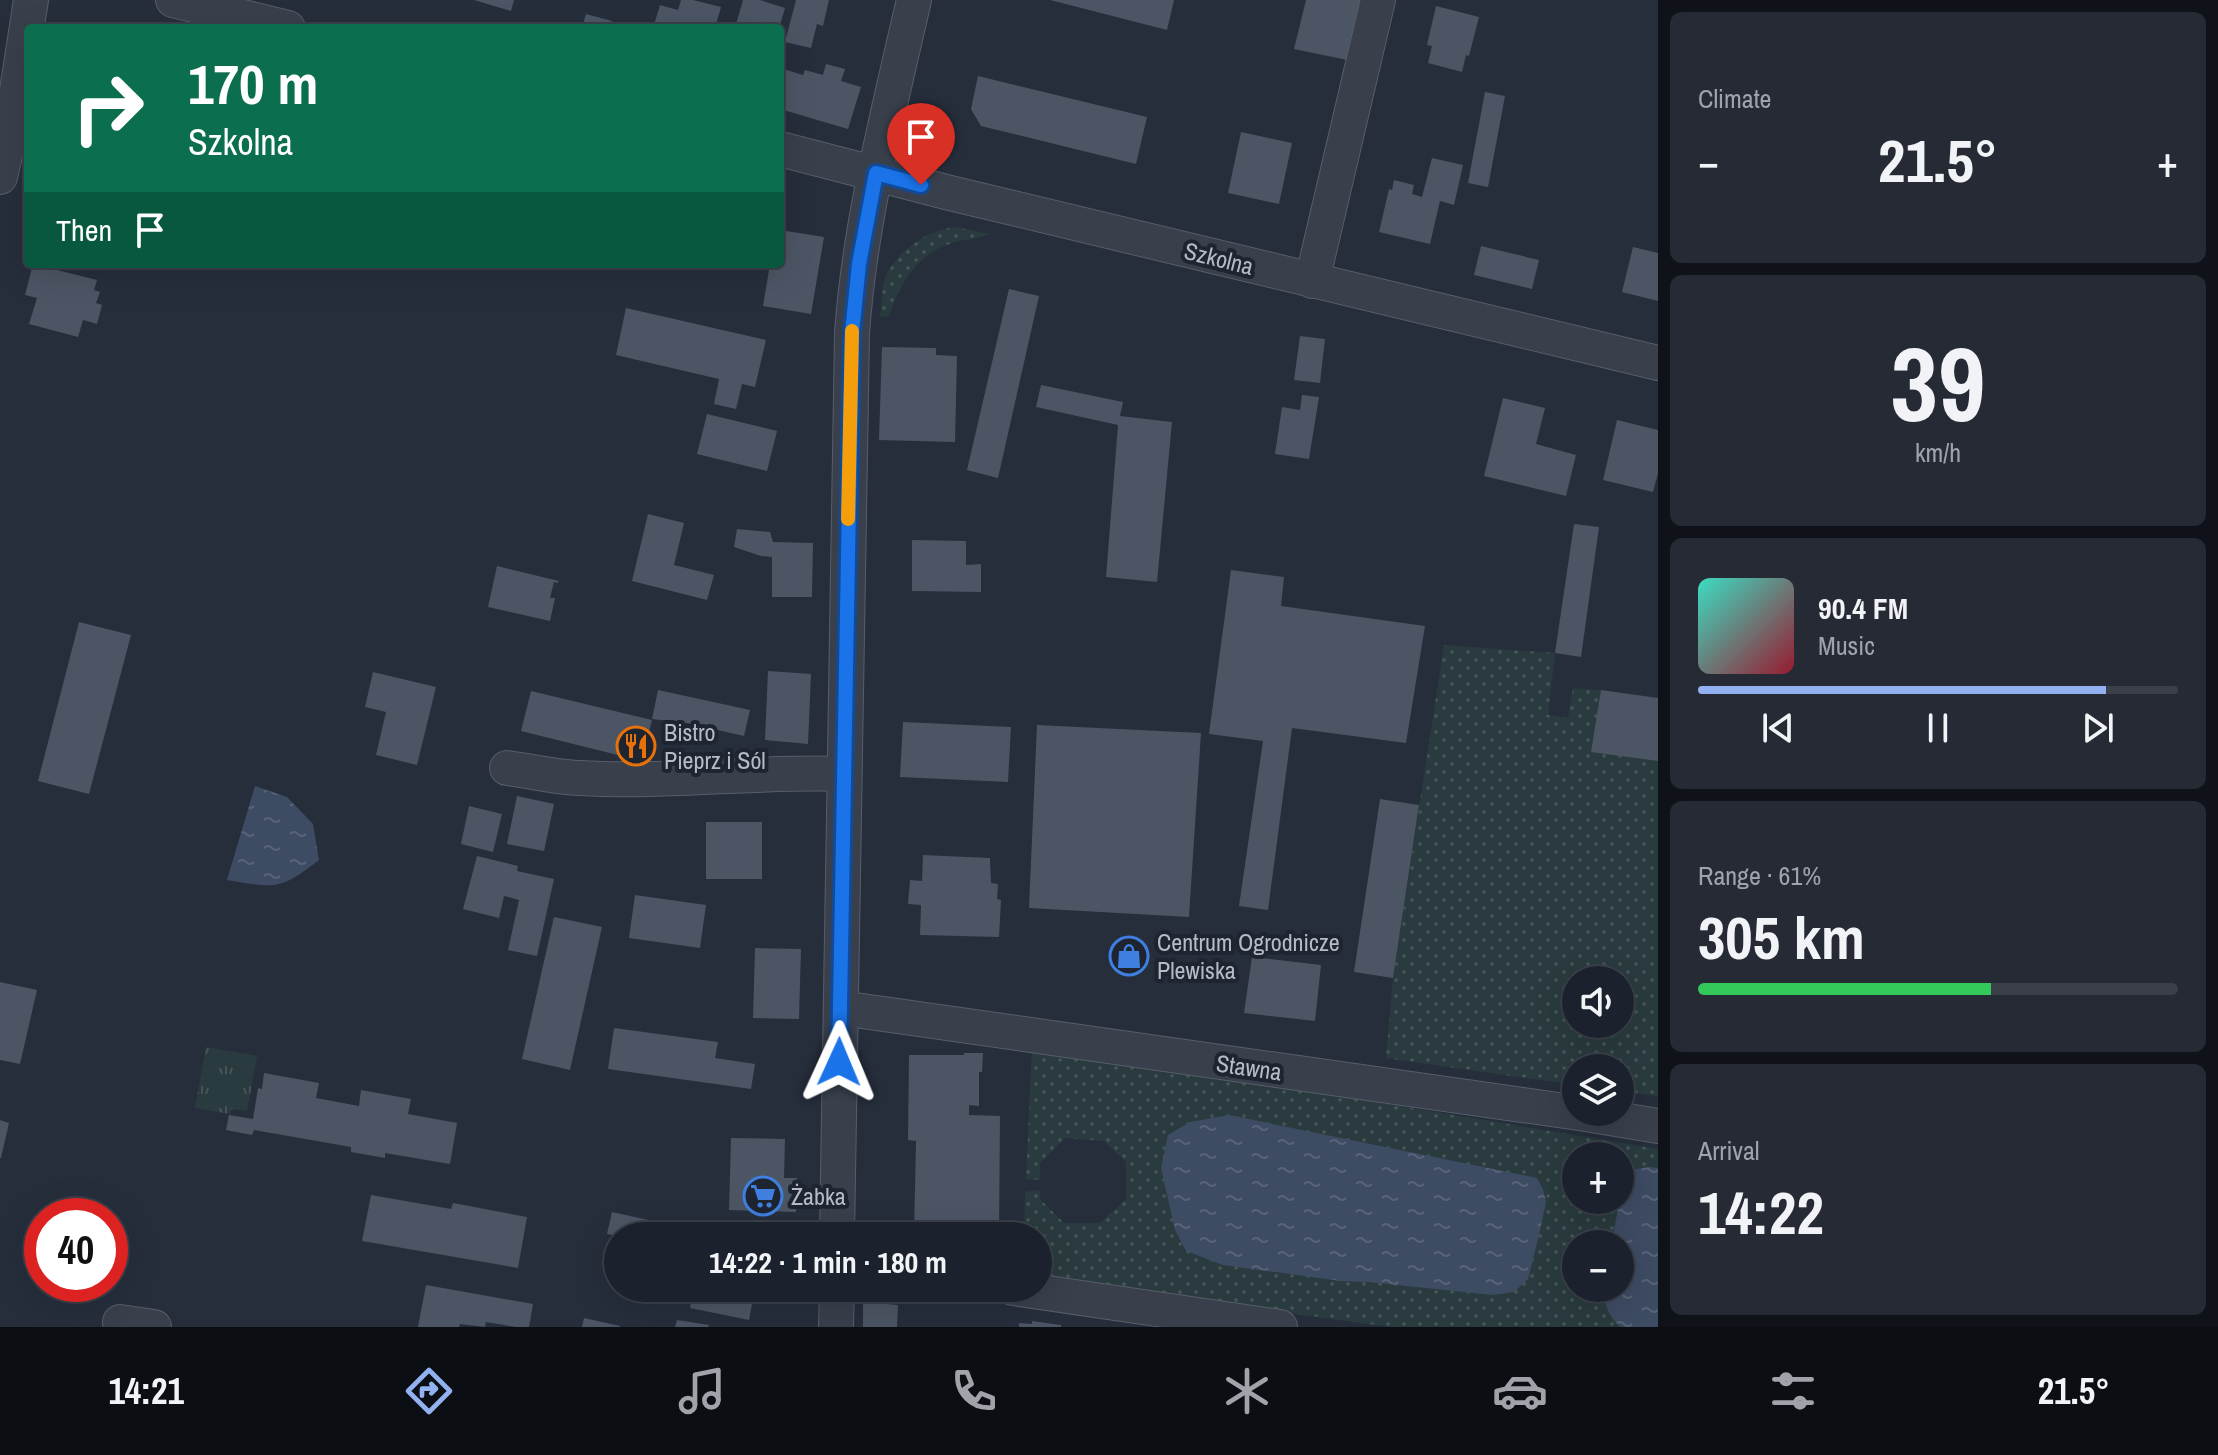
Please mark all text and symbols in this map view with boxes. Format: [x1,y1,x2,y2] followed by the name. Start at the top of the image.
[188,46,318,121] text: 170 m
[56,56,160,160] icon: right
[1698,81,1771,116] text: Climate
[887,103,955,185] pin
[899,115,943,159] icon: arrive
[188,118,293,166] text: Szkolna
[1878,120,1998,201] text: 21.5°
[1698,131,1719,191] text: −
[2157,131,2178,191] text: +
[128,208,172,252] icon: arrive
[56,210,112,250] text: Then
[1181,234,1257,282] street label: Szkolna
[1891,313,1985,453] text: 39
[1915,435,1961,470] text: km/h
[1818,588,1908,628] text: 90.4 FM
[1818,628,1875,663] text: Music
[1756,706,1800,750] icon: previous
[1916,706,1960,750] icon: pause
[2076,706,2120,750] icon: next
[664,716,766,776] place label: Bistro Pieprz i Sól
[615,725,657,767] restaurant icon: Bistro Pieprz i Sól
[1698,858,1821,893] text: Range · 61%
[1698,897,1865,978] text: 305 km
[1157,926,1340,986] place label: Centrum Ogrodnicze Plewiska
[1108,935,1150,977] shop icon: Centrum Ogrodnicze Plewiska
[1562,966,1634,1302] map controls
[1562,966,1634,1038] button: sound
[797,1020,881,1104] position arrow
[1214,1047,1284,1087] street label: Stawna
[1562,1054,1634,1126] button: layers
[1698,1133,1760,1168] text: Arrival
[1562,1142,1634,1214] button: +
[1698,1172,1824,1253] text: 14:22
[742,1175,784,1217] supermarket icon: Żabka
[791,1180,846,1212] place label: Żabka
[24,1198,128,1302] speed limit sign: 40
[1562,1230,1634,1302] button: −
[709,1242,947,1282] text: 14:22 · 1 min · 180 m
[401,1363,457,1419] icon: directions
[674,1363,730,1419] icon: music
[946,1363,1002,1419] icon: phone
[1219,1363,1275,1419] icon: climate
[1492,1363,1548,1419] icon: car
[1765,1363,1821,1419] icon: filters
[108,1367,184,1415] text: 14:21
[2038,1367,2110,1415] text: 21.5°

